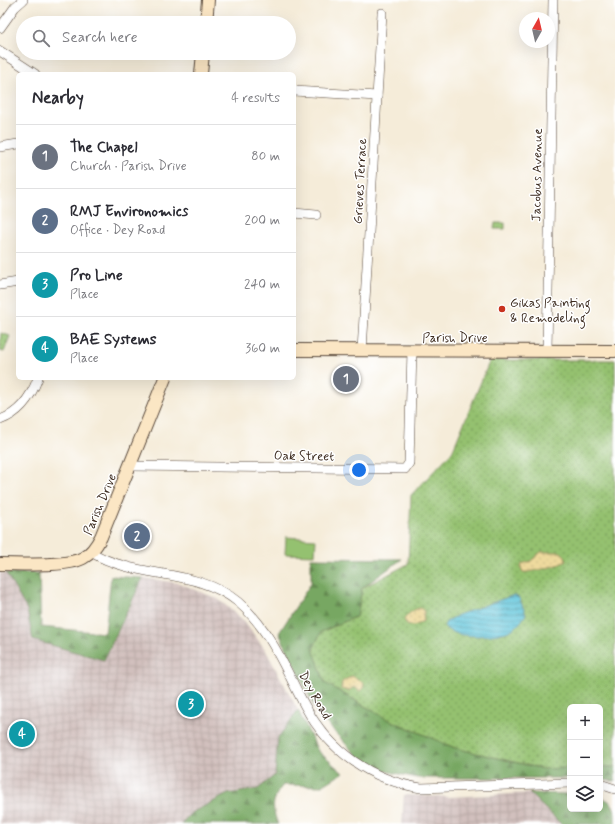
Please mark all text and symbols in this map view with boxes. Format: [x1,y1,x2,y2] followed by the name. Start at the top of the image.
[519,12,555,48] north arrow
[16,16,296,60] search box
[30,27,52,49] icon: search
[62,28,138,48] text: Search here
[32,87,84,109] text: Nearby
[231,90,280,107] text: 4 results
[528,128,547,222] street label: Jacobus Avenue
[70,138,137,158] text: The Chapel
[350,138,371,224] street label: Grieves Terrace
[42,148,48,165] text: 1
[251,148,280,165] text: 80 m
[70,158,187,175] text: Church · Parish Drive
[70,202,188,222] text: RMJ Environomics
[42,212,48,229] text: 2
[245,212,280,229] text: 200 m
[70,222,165,239] text: Office · Dey Road
[70,266,123,286] text: Pro Line
[42,276,48,293] text: 3
[244,276,280,293] text: 240 m
[70,286,99,303] text: Place
[510,295,591,329] place label: Gikas Painting & Remodeling
[497,304,507,314] marker: Gikas Painting & Remodeling
[70,330,156,350] text: BAE Systems
[422,330,488,347] street label: Parish Drive
[41,340,49,357] text: 4
[245,340,280,357] text: 360 m
[70,350,99,367] text: Place
[333,364,359,394] pin: 1
[274,447,334,466] street label: Oak Street
[349,460,369,480] your location
[80,471,121,538] street label: Parish Drive
[124,521,150,551] pin: 2
[294,668,335,723] street label: Dey Road
[178,689,204,719] pin: 3
[567,704,603,812] map controls
[567,704,603,740] button: +
[9,719,35,749] pin: 4
[567,740,603,776] button: −
[567,776,603,812] button: layers

